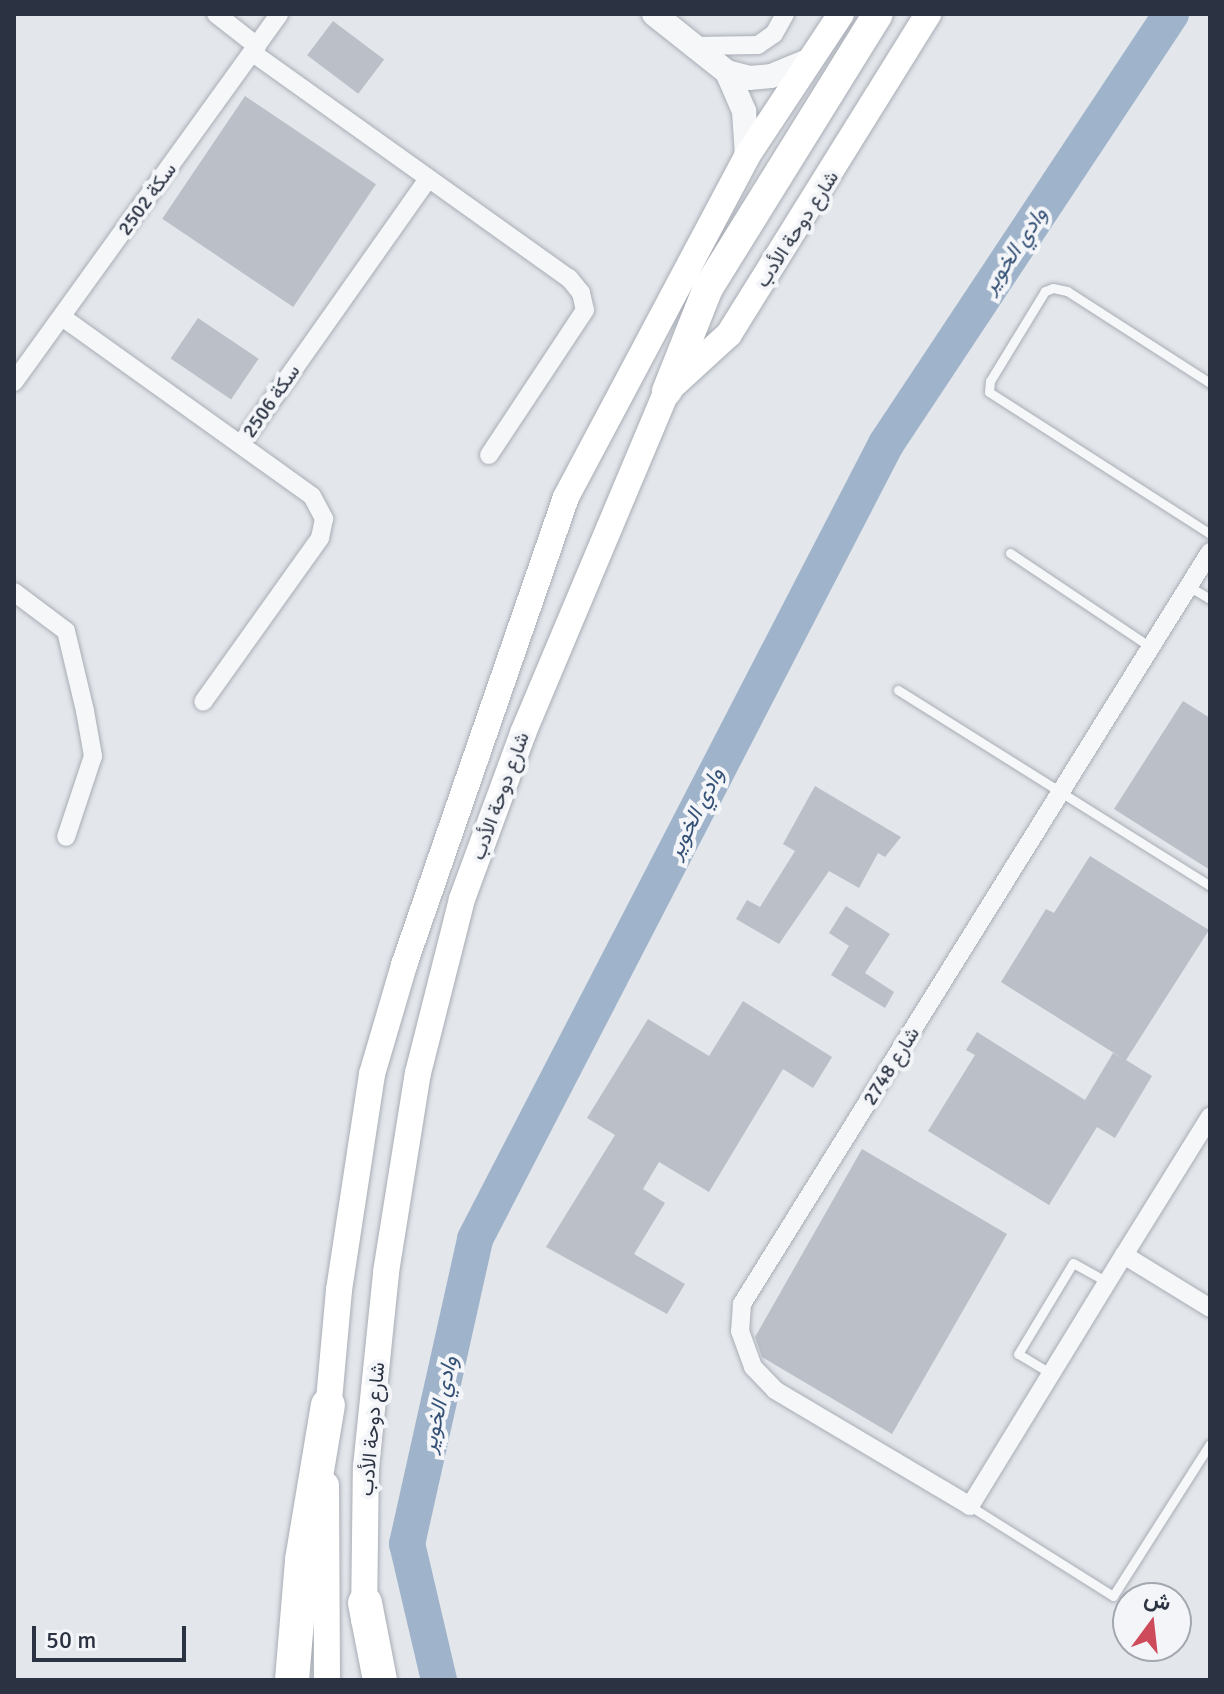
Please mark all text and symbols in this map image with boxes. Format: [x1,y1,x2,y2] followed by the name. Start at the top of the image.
[113,158,181,240] street label: 2502 سكة
[750,166,844,292] street label: شارع دوحة الأدب
[976,202,1052,298] water label: وادي الخوير
[237,360,305,442] street label: سكة 2506
[466,729,534,863] street label: شارع دوحة الأدب
[661,763,729,863] water label: وادي الخوير
[858,1022,924,1110] street label: شارع 2748
[415,1353,463,1455] water label: وادي الخوير
[354,1361,390,1497] street label: شارع دوحة الأدب
[1112,1582,1192,1662] north arrow
[1142,1584,1174,1617] text: ش
[36,1610,190,1660] scale bar
[46,1625,96,1655] text: 50 m

